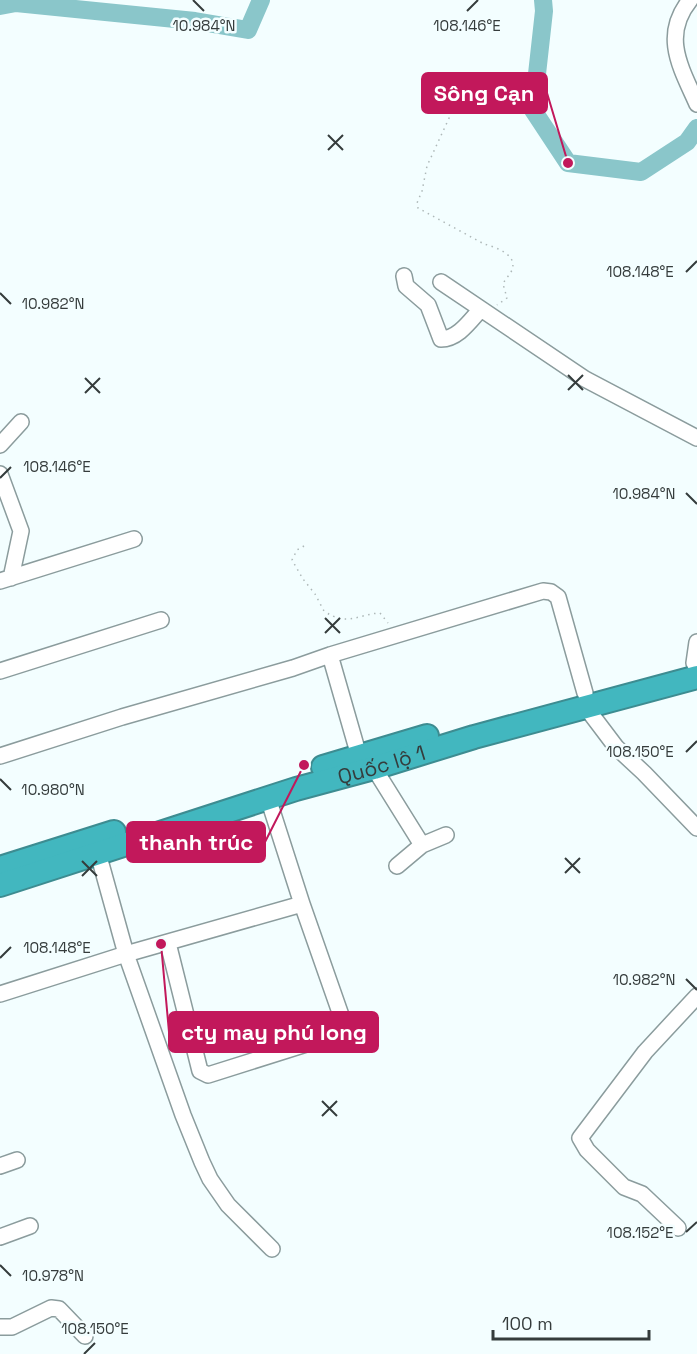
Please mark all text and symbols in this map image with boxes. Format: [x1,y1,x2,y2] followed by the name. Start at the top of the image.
[172,16,236,35] text: 10.984°N
[433,16,501,35] text: 108.146°E
[422,73,547,113] callout: Sông Cạn
[434,79,534,107] text: Sông Cạn
[606,262,674,281] text: 108.148°E
[22,294,84,313] text: 10.982°N
[23,457,91,476] text: 108.146°E
[612,484,676,503] text: 10.984°N
[335,739,429,790] street label: Quốc lộ 1
[606,742,674,761] text: 108.150°E
[21,780,85,799] text: 10.980°N
[127,822,265,862] callout: thanh trúc
[139,828,253,856] text: thanh trúc
[23,938,91,957] text: 108.148°E
[613,970,675,989] text: 10.982°N
[169,1012,378,1052] callout: cty may phú long
[181,1018,367,1046] text: cty may phú long
[607,1223,673,1242] text: 108.152°E
[22,1266,84,1285] text: 10.978°N
[493,1303,649,1341] scale bar
[502,1312,553,1335] text: 100 m
[61,1319,129,1338] text: 108.150°E

